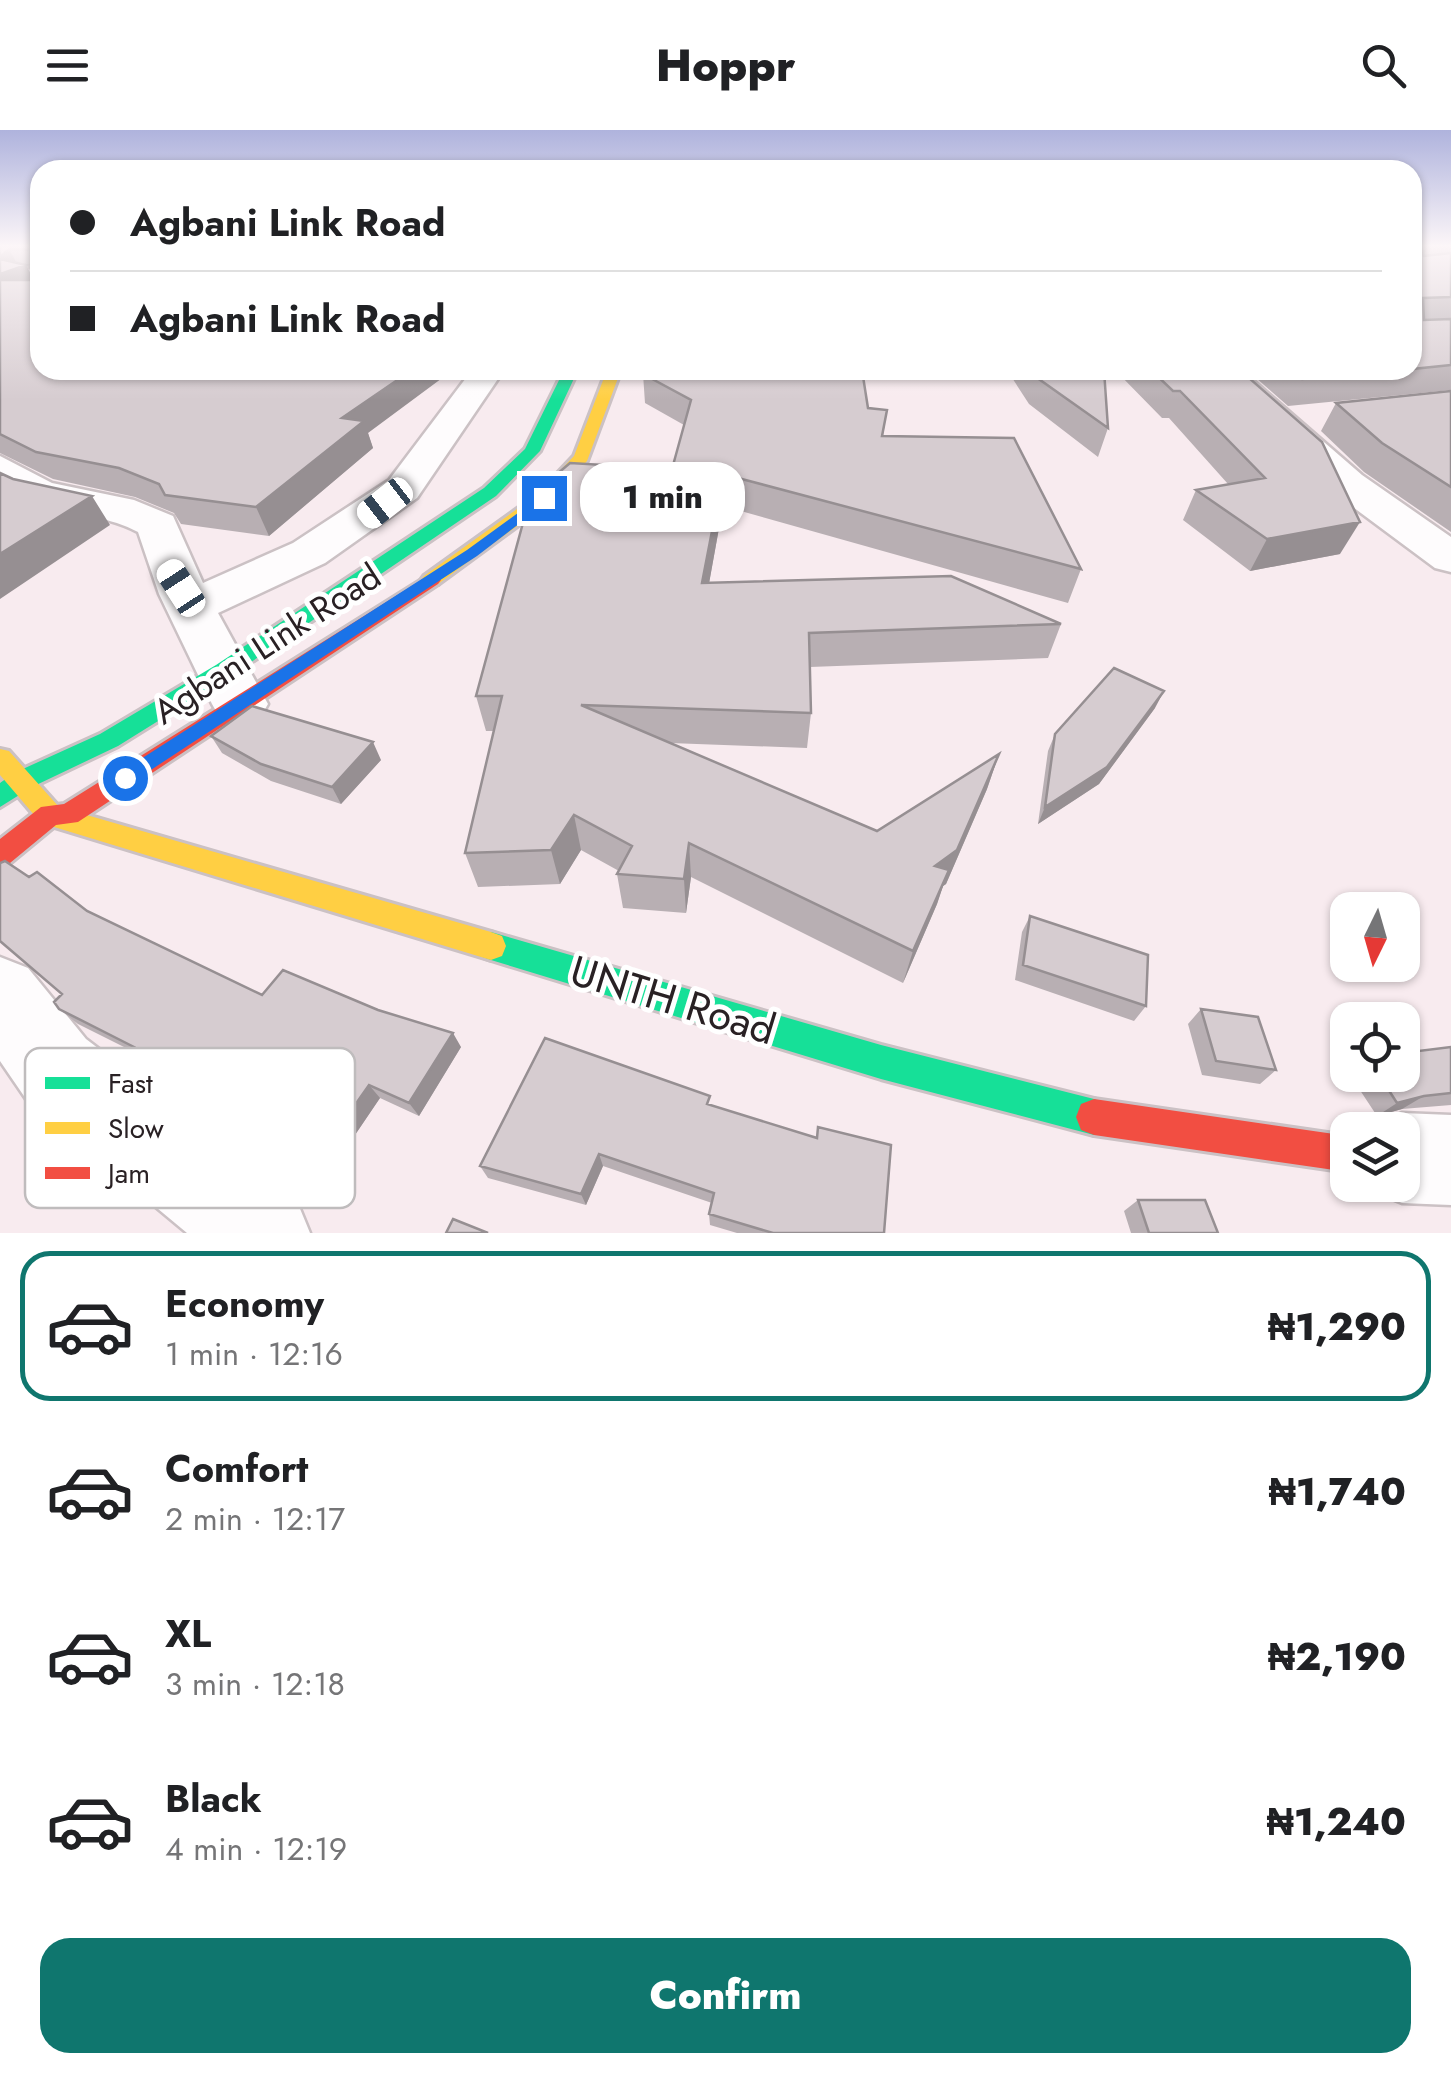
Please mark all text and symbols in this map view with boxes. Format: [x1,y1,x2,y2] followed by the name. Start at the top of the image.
[656,33,795,98] text: Hoppr
[40,38,95,93] icon: menu
[1356,38,1411,93] icon: search
[130,195,445,250] text: Agbani Link Road
[130,291,445,346] text: Agbani Link Road
[579,463,744,533] callout: 1 min
[352,473,418,533] car
[622,474,703,520] text: 1 min
[522,476,567,521] route end
[143,552,391,736] street label: Agbani Link Road
[152,555,210,621] car
[103,756,148,801] route start
[1330,892,1420,982] north arrow
[1330,892,1420,1202] map controls
[563,940,783,1060] street label: UNTH Road
[1330,1002,1420,1092] button: locate
[25,1048,355,1208] legend
[108,1063,153,1104] text: Fast
[108,1108,164,1149] text: Slow
[1330,1112,1420,1202] button: layers
[104,1153,150,1194] text: Jam
[165,1276,324,1331] text: Economy
[45,1281,135,1371] icon: car
[1268,1299,1406,1354] text: ₦1,290
[165,1331,343,1377] text: 1 min · 12:16
[165,1441,308,1496] text: Comfort
[45,1446,135,1536] icon: car
[1269,1464,1406,1519] text: ₦1,740
[165,1496,345,1542] text: 2 min · 12:17
[165,1606,211,1661] text: XL
[45,1611,135,1701] icon: car
[1268,1629,1406,1684] text: ₦2,190
[165,1661,345,1707] text: 3 min · 12:18
[165,1771,262,1826] text: Black
[45,1776,135,1866] icon: car
[1266,1794,1406,1849] text: ₦1,240
[165,1826,347,1872] text: 4 min · 12:19
[40,1938,1411,2053] button: Confirm

